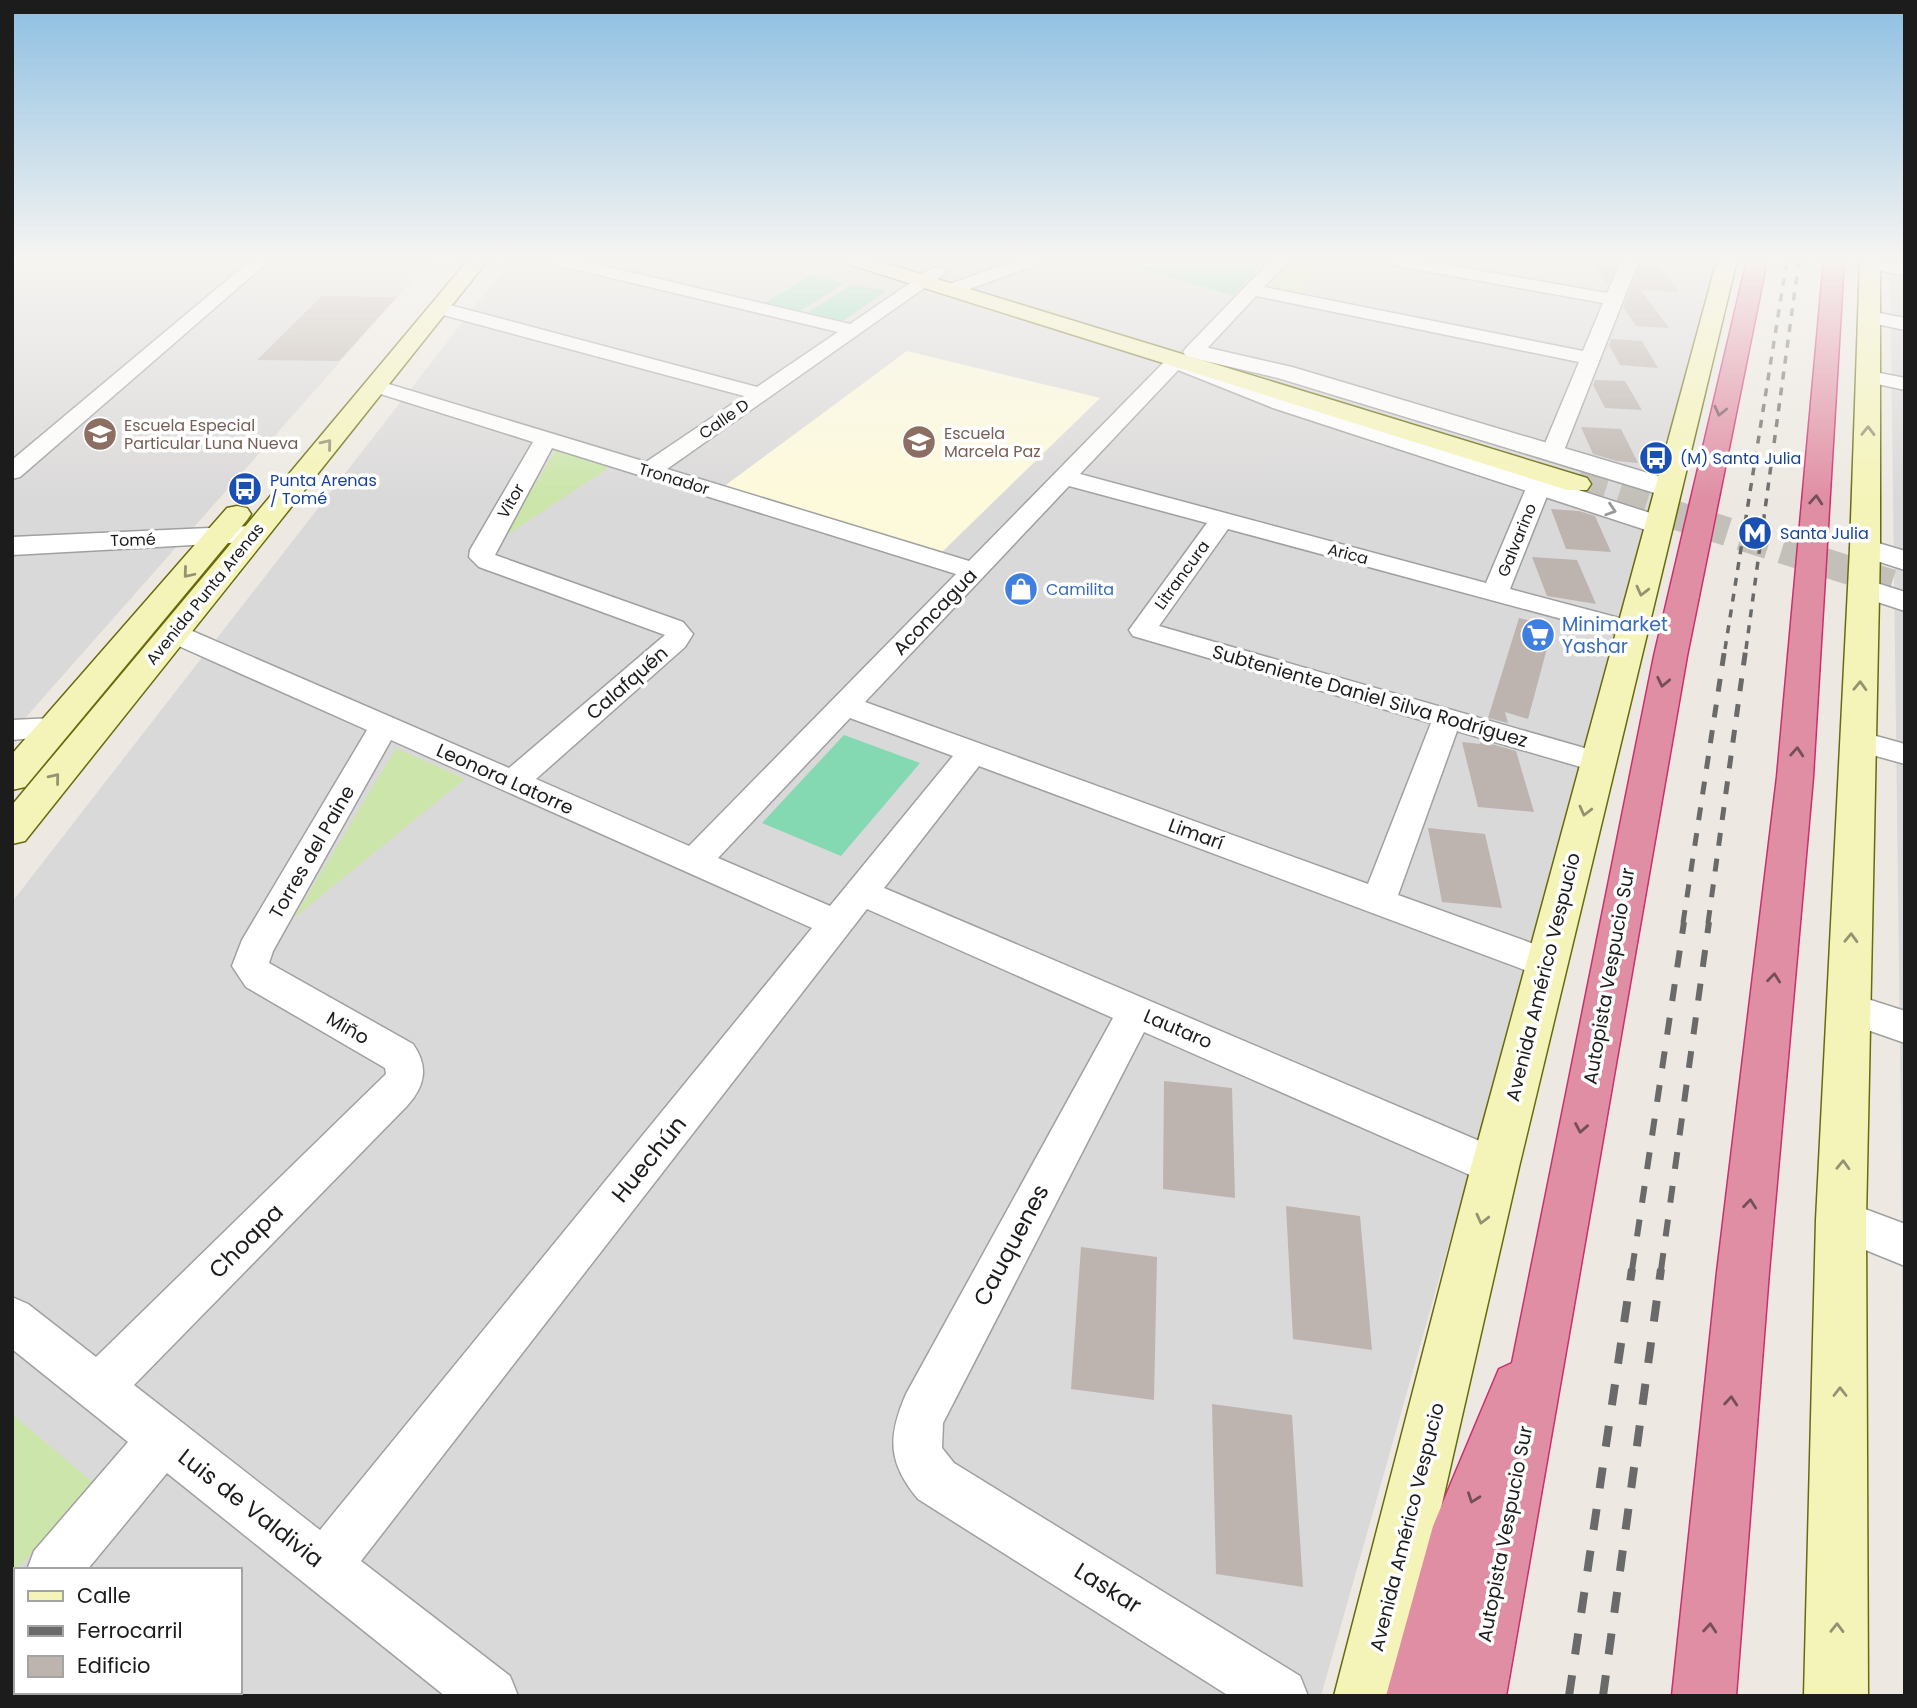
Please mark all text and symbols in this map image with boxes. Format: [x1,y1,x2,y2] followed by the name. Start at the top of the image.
[694,393,754,445] street label: Calle D
[1714,405,1728,417] one-way arrow
[124,414,298,455] place label: Escuela Especial Particular Luna Nueva
[81,415,119,453] school or university icon: Escuela Especial Particular Luna Nueva
[944,422,1041,463] place label: Escuela Marcela Paz
[900,423,938,461] school or university icon: Escuela Marcela Paz
[1860,425,1876,436] one-way arrow
[1637,439,1675,477] bus stop icon: (M) Santa Julia
[319,440,332,452] one-way arrow
[1680,447,1801,470] place label: (M) Santa Julia
[636,457,712,501] street label: Tronador
[270,469,377,510] place label: Punta Arenas / Tomé
[226,470,264,508] bus stop icon: Punta Arenas / Tomé
[492,479,530,523] street label: Vitor
[1808,495,1823,506] one-way arrow
[1492,500,1542,580] street label: Galvarino
[1604,502,1617,516] one-way arrow
[1736,514,1774,552] metro station icon: Santa Julia
[141,518,269,670] street label: Avenida Punta Arenas
[1780,522,1869,545] place label: Santa Julia
[110,528,156,552] street label: Tomé
[1149,536,1215,614] street label: Litrancura
[1325,538,1371,570] street label: Arica
[887,563,983,661] street label: Aconcagua
[184,564,196,577] one-way arrow
[1002,570,1040,608] shop icon: Camilita
[1046,578,1114,601] place label: Camilita
[1636,585,1650,597] one-way arrow
[1562,611,1668,660] place label: Minimarket Yashar
[1519,616,1557,654] supermarket icon: Minimarket Yashar
[1209,638,1531,754] street label: Subteniente Daniel Silva Rodríguez
[580,640,674,726] street label: Calafquén
[1657,676,1672,688] one-way arrow
[1852,680,1868,690] one-way arrow
[432,737,578,821] street label: Leonora Latorre
[1789,746,1804,757] one-way arrow
[47,773,60,785] one-way arrow
[263,780,361,924] street label: Torres del Paine
[1579,805,1593,817] one-way arrow
[1165,812,1228,857] street label: Limarí
[1499,850,1587,1104] street label: Avenida Américo Vespucio
[1577,865,1641,1087] street label: Autopista Vespucio Sur
[1844,932,1859,943] one-way arrow
[1766,972,1781,983] one-way arrow
[1139,1002,1217,1056] street label: Lautaro
[322,1005,374,1051] street label: Miño
[604,1109,694,1209] street label: Huechún
[1575,1122,1590,1134] one-way arrow
[1836,1159,1851,1170] one-way arrow
[966,1179,1056,1311] street label: Cauquenes
[202,1197,290,1285] street label: Choapa
[1742,1198,1757,1209] one-way arrow
[1476,1213,1490,1225] one-way arrow
[1832,1387,1848,1397] one-way arrow
[1723,1395,1738,1406] one-way arrow
[1363,1400,1451,1654] street label: Avenida Américo Vespucio
[1471,1424,1539,1644] street label: Autopista Vespucio Sur
[172,1441,330,1575] street label: Luis de Valdivia
[1468,1492,1482,1504] one-way arrow
[1068,1555,1148,1621] street label: Laskar
[14,1568,242,1694] legend
[77,1581,131,1610] text: Calle
[77,1616,183,1645] text: Ferrocarril
[1702,1622,1717,1633] one-way arrow
[1830,1622,1845,1633] one-way arrow
[77,1651,151,1680] text: Edificio

